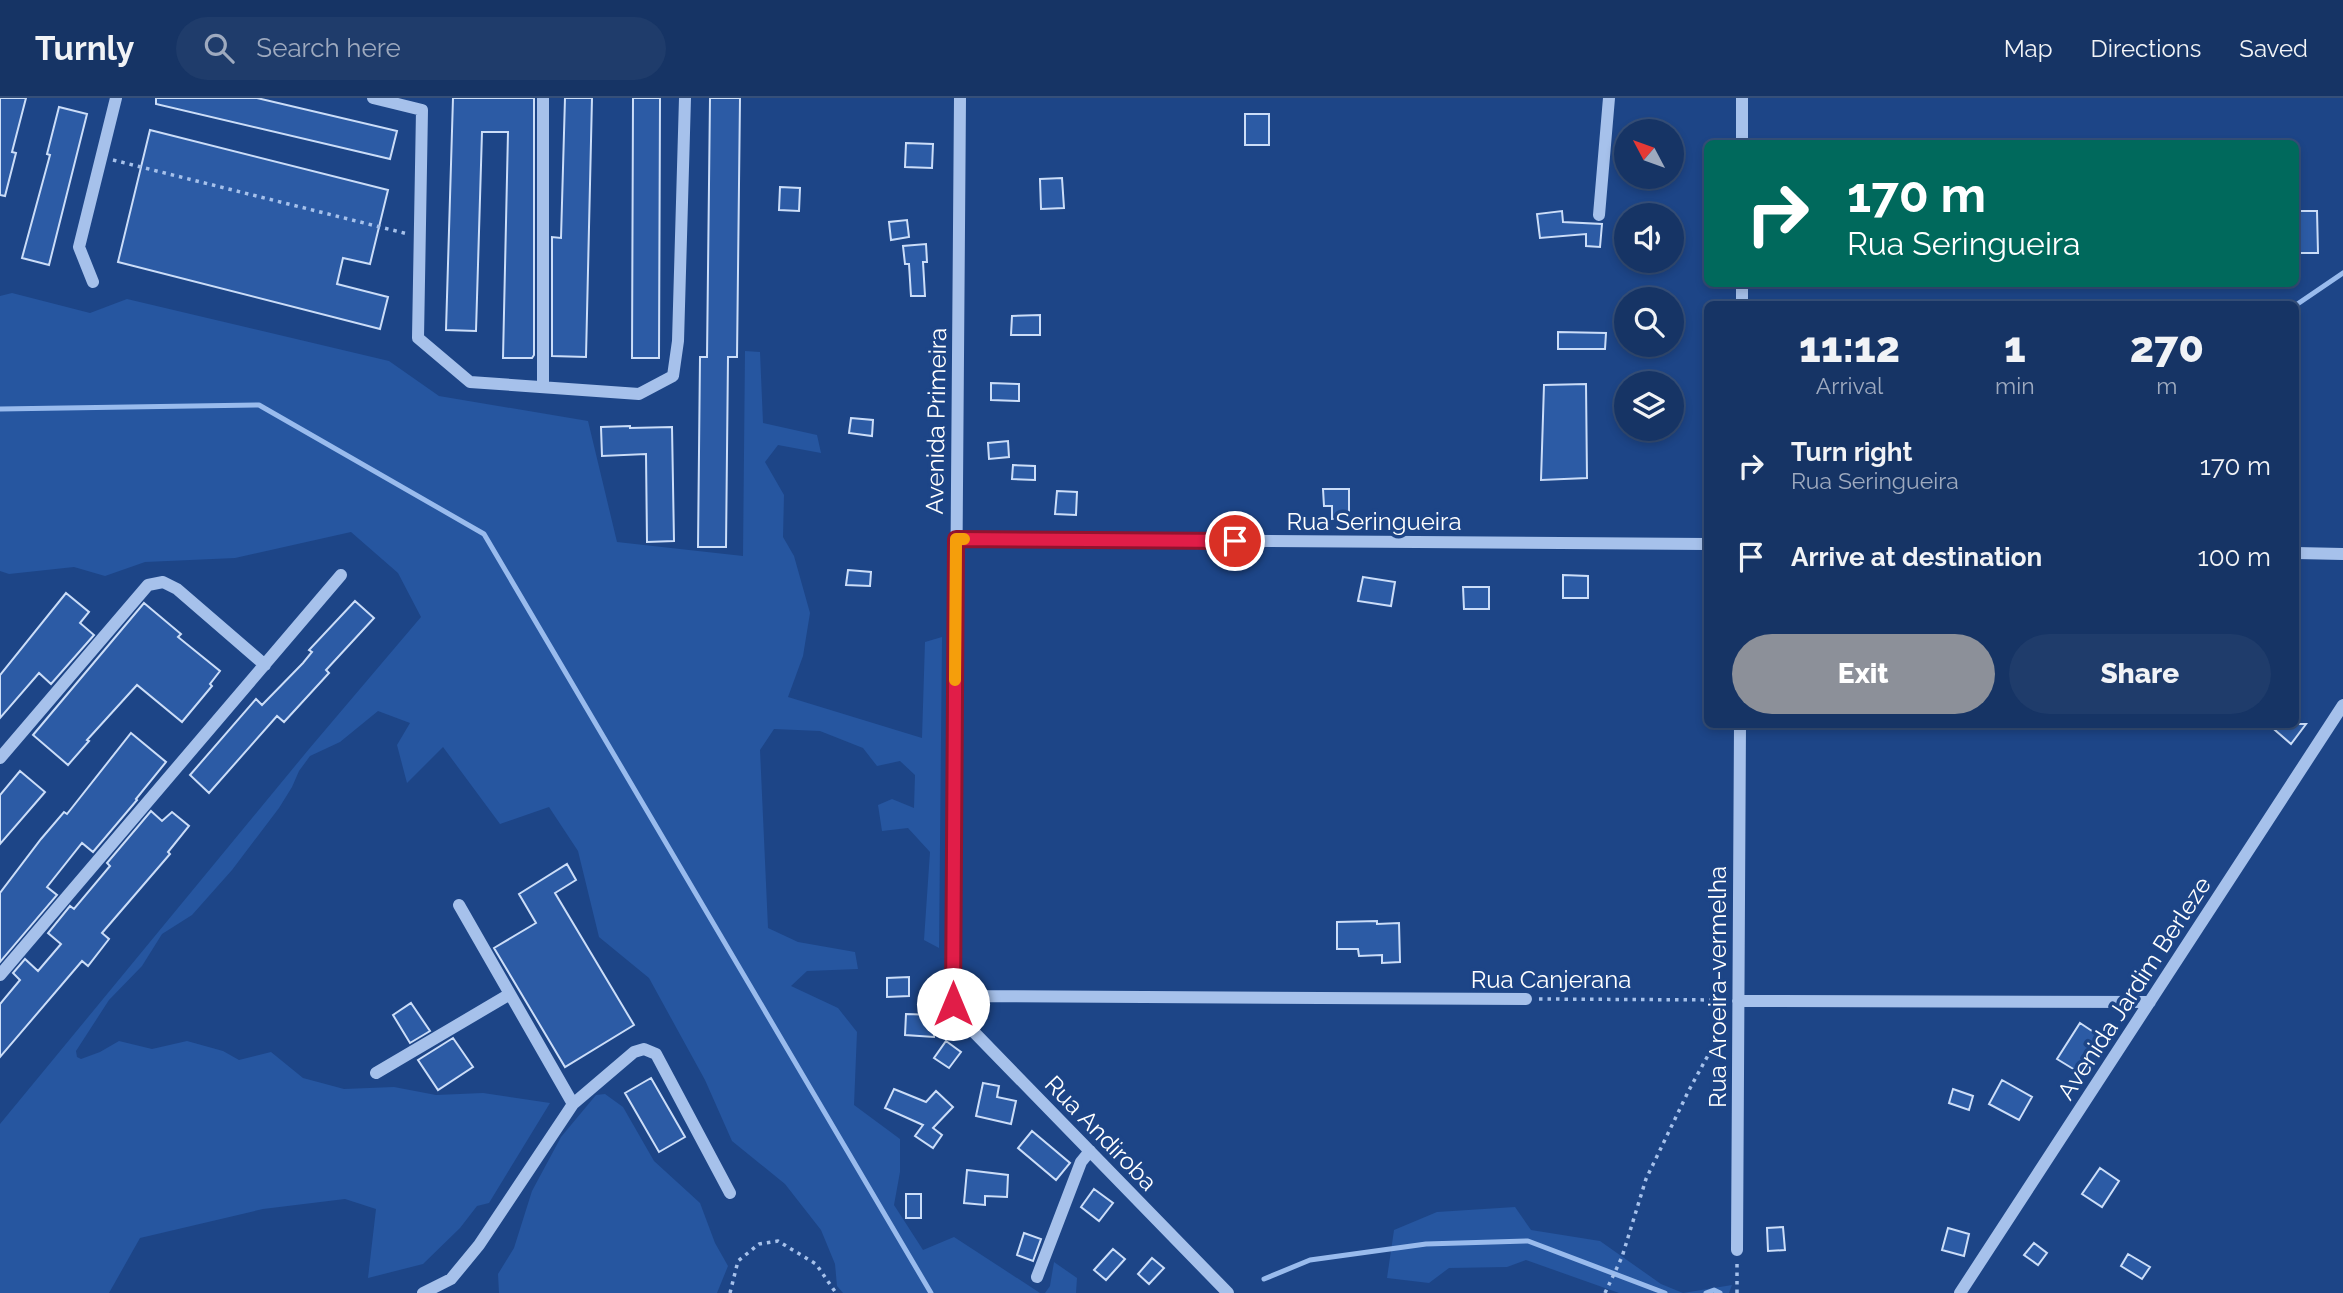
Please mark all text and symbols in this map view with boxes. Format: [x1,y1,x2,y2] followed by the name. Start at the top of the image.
[176,17,666,80] search box
[35,29,134,68] text: Turnly
[200,29,238,67] icon: search
[256,33,401,63] text: Search here
[2004,34,2053,63] text: Map
[2091,34,2201,63] text: Directions
[2239,34,2308,63] text: Saved
[1614,119,1684,189] north arrow
[1614,119,1684,441] map controls
[1847,166,1986,223] text: 170 m
[1732,168,1823,259] icon: right
[1614,203,1684,273] button: sound
[1847,225,2080,262] text: Rua Seringueira
[1614,287,1684,357] button: search
[1799,323,1900,372] text: 11:12
[2004,323,2026,372] text: 1
[2130,323,2204,372] text: 270
[920,327,952,515] street label: Avenida Primeira
[1614,371,1684,441] button: layers
[1816,372,1883,399] text: Arrival
[1995,372,2035,399] text: min
[2156,372,2177,399] text: m
[1791,437,1912,467] text: Turn right
[1732,447,1770,485] icon: right
[2200,451,2271,481] text: 170 m
[1791,467,1959,494] text: Rua Seringueira
[1286,507,1462,536] street label: Rua Seringueira
[1205,511,1265,571] pin
[1216,522,1254,560] icon: arrive
[1732,538,1770,576] icon: arrive
[1791,542,2042,572] text: Arrive at destination
[2198,542,2271,572] text: 100 m
[1732,634,1995,714] button: Exit
[2009,634,2271,714] button: Share
[1703,866,1732,1108] street label: Rua Aroeira-vermelha
[2051,871,2217,1105] street label: Avenida Jardim Berleze
[1471,965,1631,994] street label: Rua Canjerana
[916,967,990,1041] position arrow
[1039,1069,1163,1197] street label: Rua Andiroba

